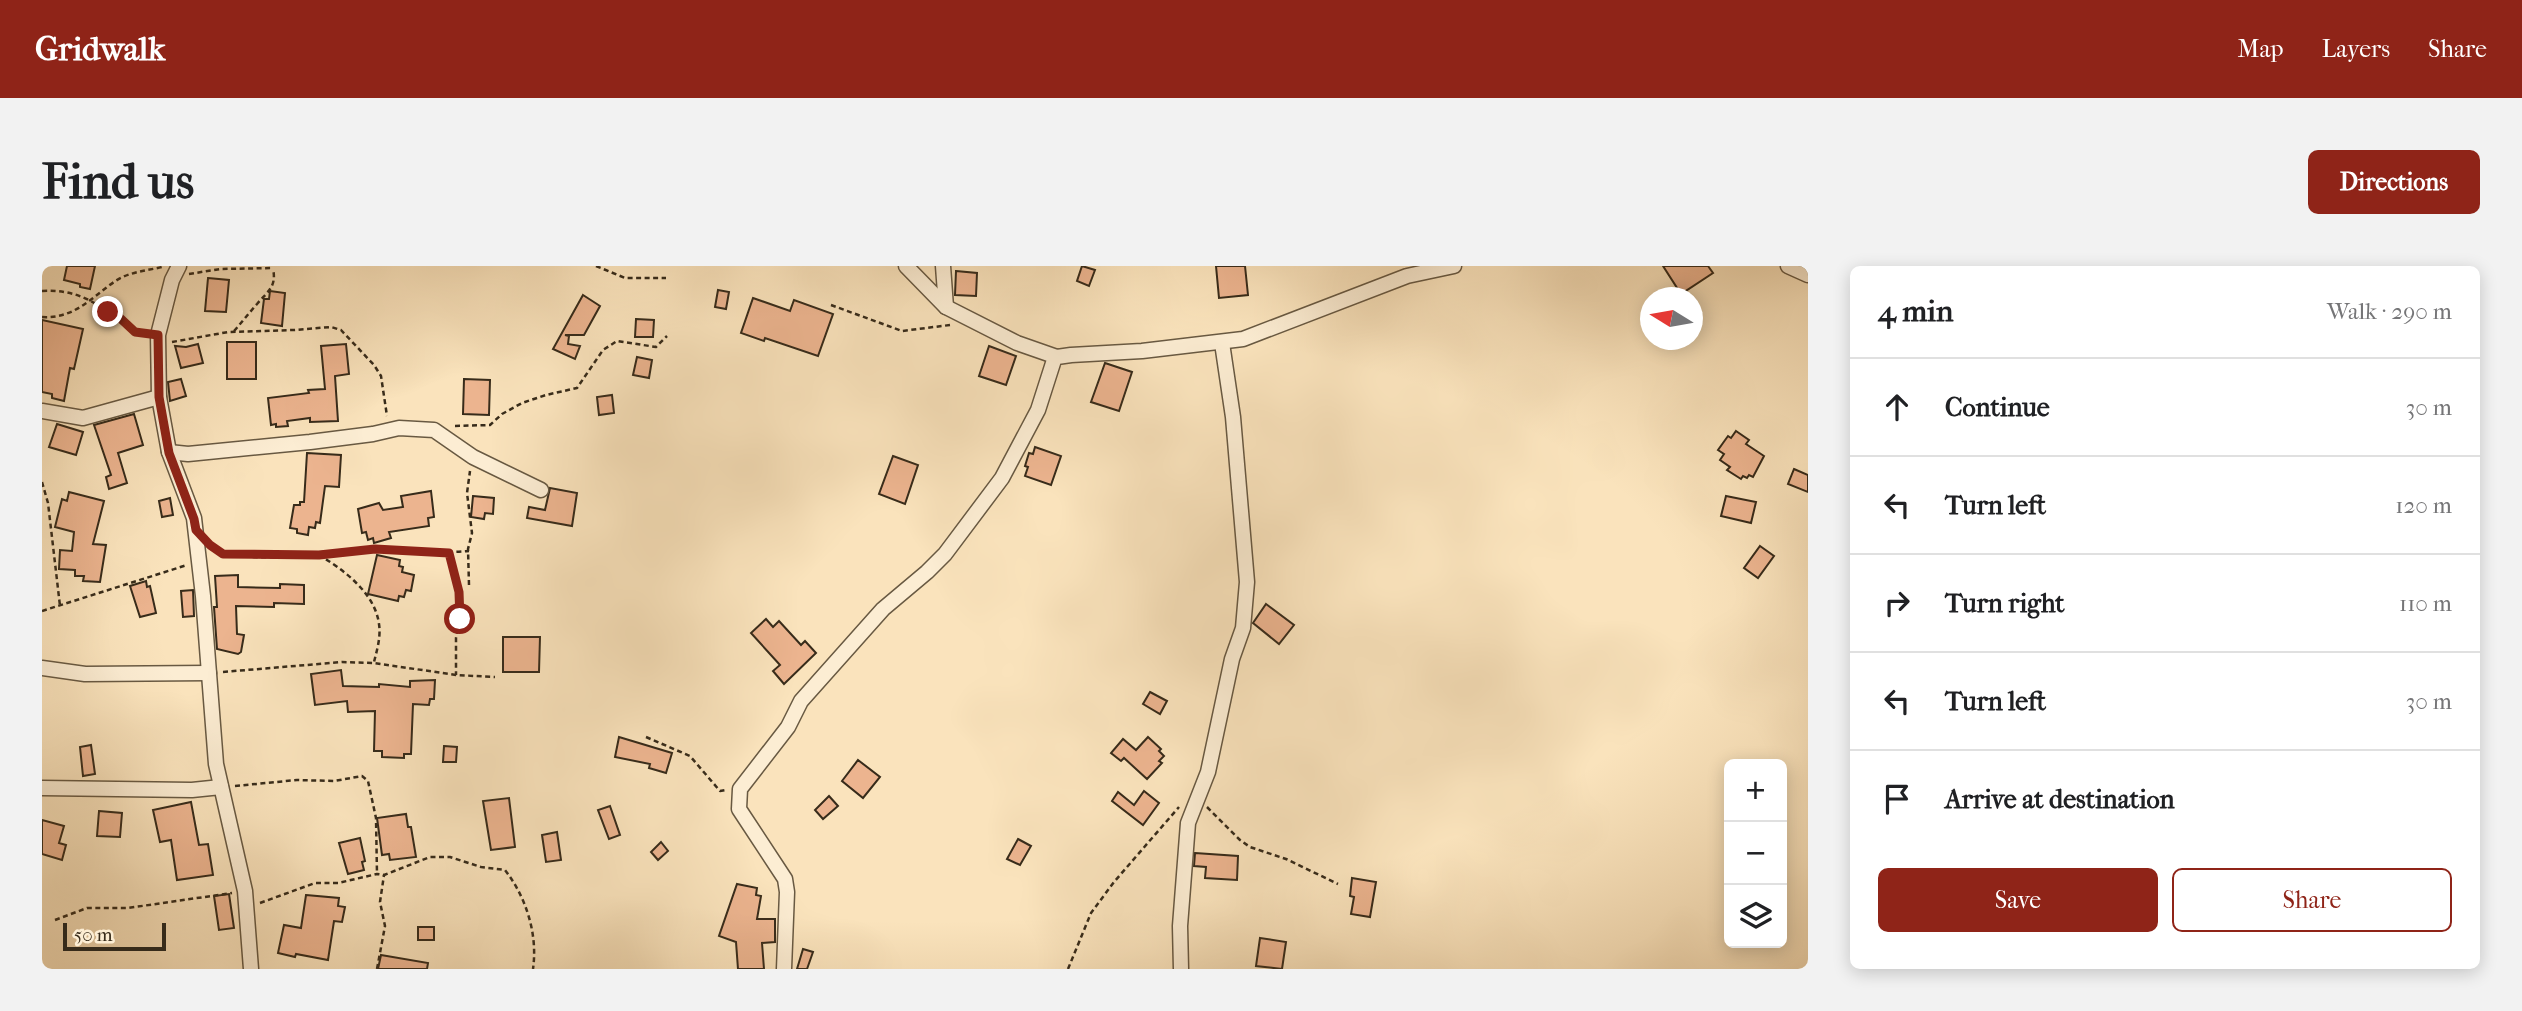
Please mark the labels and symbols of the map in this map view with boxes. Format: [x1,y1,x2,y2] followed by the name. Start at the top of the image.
[1640,287,1703,350] north arrow
[92,296,123,327] route end
[444,603,475,634] route start
[63,920,166,952] scale bar

